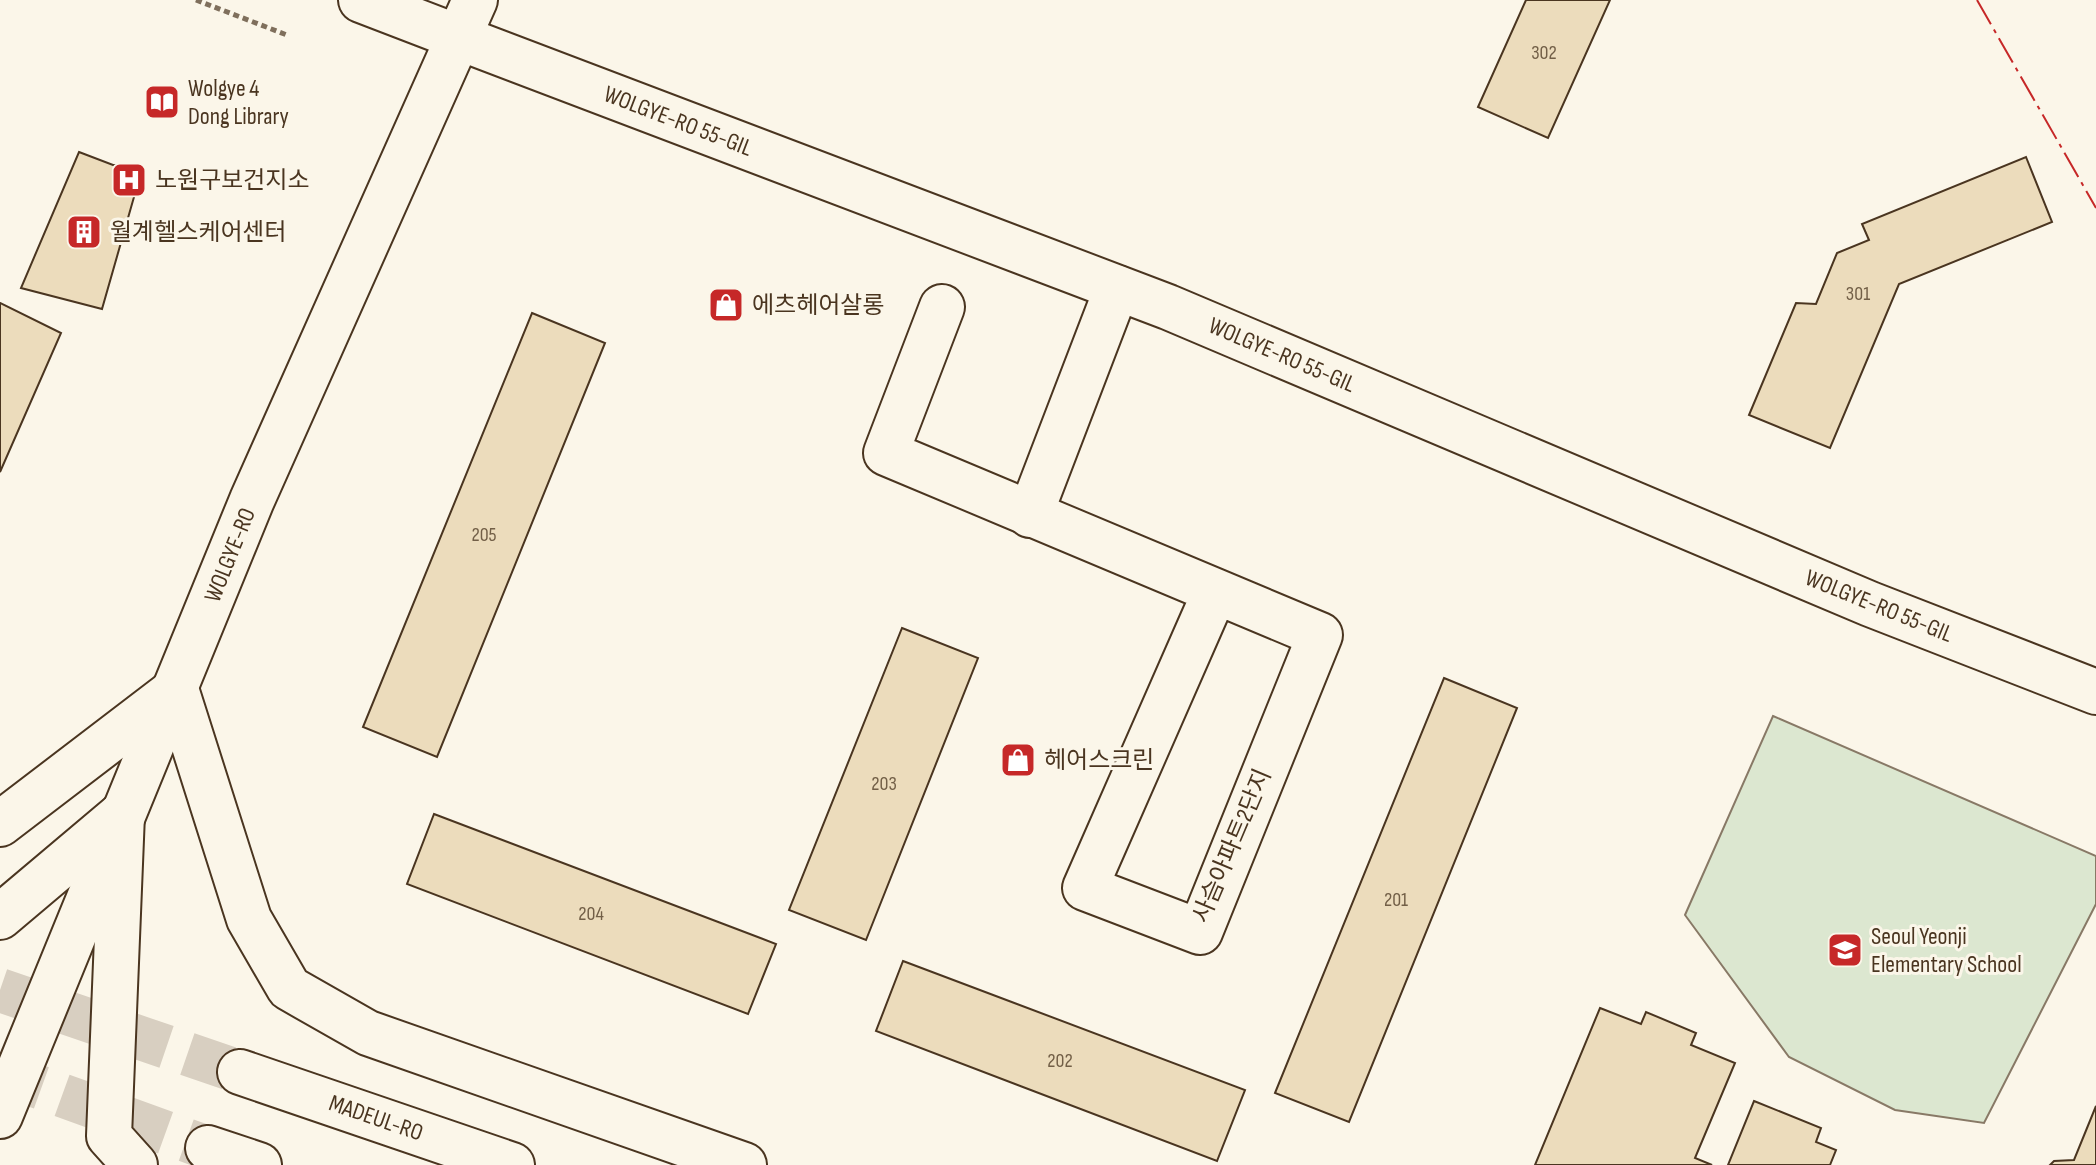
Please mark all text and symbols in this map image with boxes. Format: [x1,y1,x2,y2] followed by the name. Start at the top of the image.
[1531,41,1557,65] house number: 302
[188,74,289,131] place label: Wolgye 4 Dong Library
[600,79,756,163] street label: WOLGYE-RO 55-GIL
[143,83,181,121] library icon: Wolgye 4 Dong Library
[110,161,148,199] hospital icon: 노원구보건지소
[155,166,310,195] place label: 노원구보건지소
[65,213,103,251] building icon: 월계헬스케어센터
[110,218,287,247] place label: 월계헬스케어센터
[1846,282,1870,306] house number: 301
[707,286,745,324] shop icon: 에츠헤어살롱
[752,291,884,320] place label: 에츠헤어살롱
[1204,311,1360,399] street label: WOLGYE-RO 55-GIL
[198,504,262,606] street label: WOLGYE-RO
[471,523,497,547] house number: 205
[1801,563,1957,649] street label: WOLGYE-RO 55-GIL
[999,741,1037,779] shop icon: 헤어스크린
[1044,746,1154,775] place label: 헤어스크린
[1187,765,1277,927] street label: 사슴아파트2단지
[871,772,897,796] house number: 203
[1384,888,1408,912] house number: 201
[578,902,604,926] house number: 204
[1871,922,2022,979] place label: Seoul Yeonji Elementary School
[1826,931,1864,969] school or university icon: Seoul Yeonji Elementary School
[1047,1049,1073,1073] house number: 202
[325,1088,427,1148] street label: MADEUL-RO

